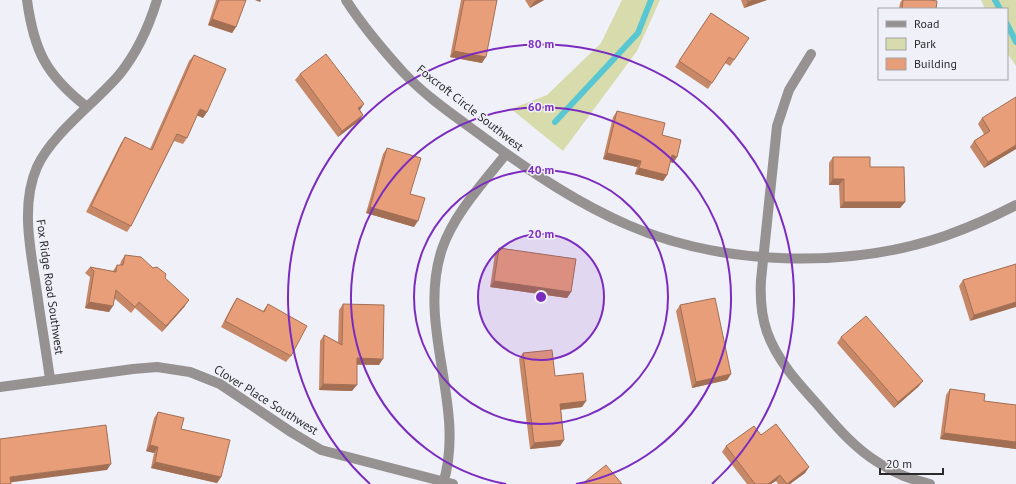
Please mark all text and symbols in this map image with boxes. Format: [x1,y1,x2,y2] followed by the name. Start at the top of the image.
[878,8,1008,80] legend
[914,16,939,31] text: Road
[528,36,554,51] text: 80 m
[914,36,936,51] text: Park
[914,56,957,71] text: Building
[414,61,527,154] street label: Foxcroft Circle Southwest
[528,99,554,114] text: 60 m
[528,162,554,177] text: 40 m
[34,218,67,355] street label: Fox Ridge Road Southwest
[528,226,554,241] text: 20 m
[534,290,548,304] centre of rings
[211,361,321,438] street label: Clover Place Southwest
[880,450,943,476] scale bar
[886,456,912,471] text: 20 m

